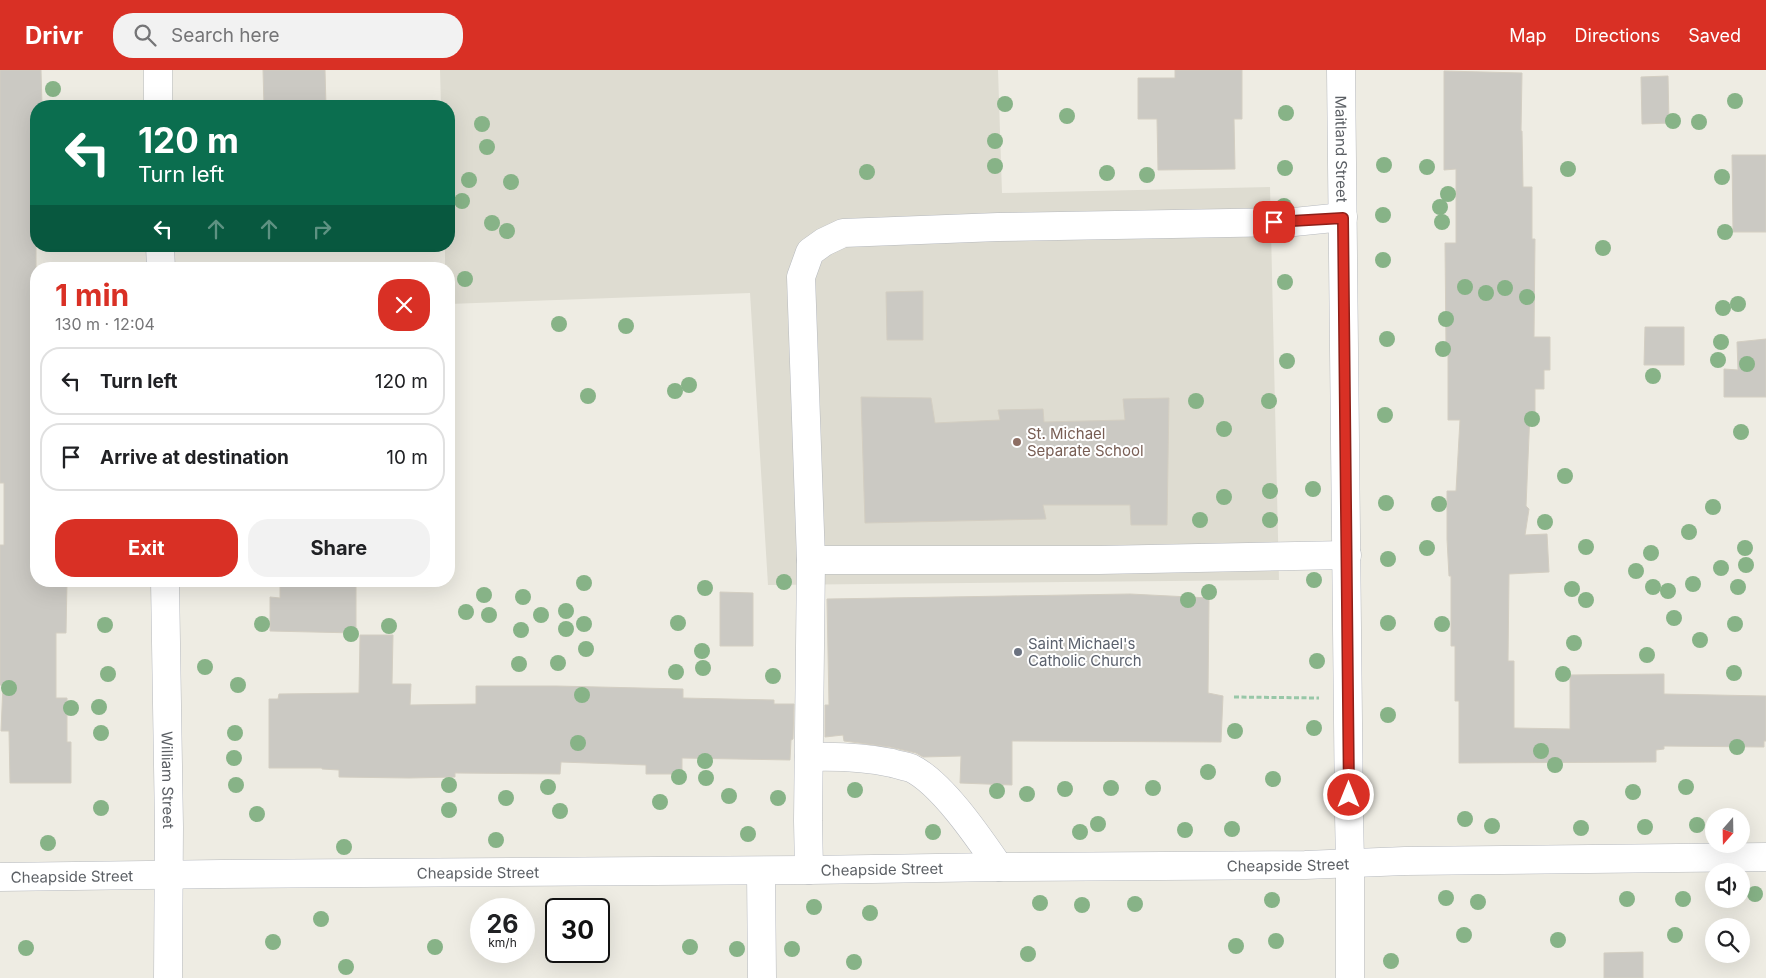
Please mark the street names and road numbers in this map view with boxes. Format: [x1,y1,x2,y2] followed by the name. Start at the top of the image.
[1332,95,1352,203] street label: Maitland Street
[158,731,179,829] street label: William Street
[1227,854,1350,875] street label: Cheapside Street
[821,858,943,879] street label: Cheapside Street
[417,862,539,882] street label: Cheapside Street
[11,866,133,886] street label: Cheapside Street

